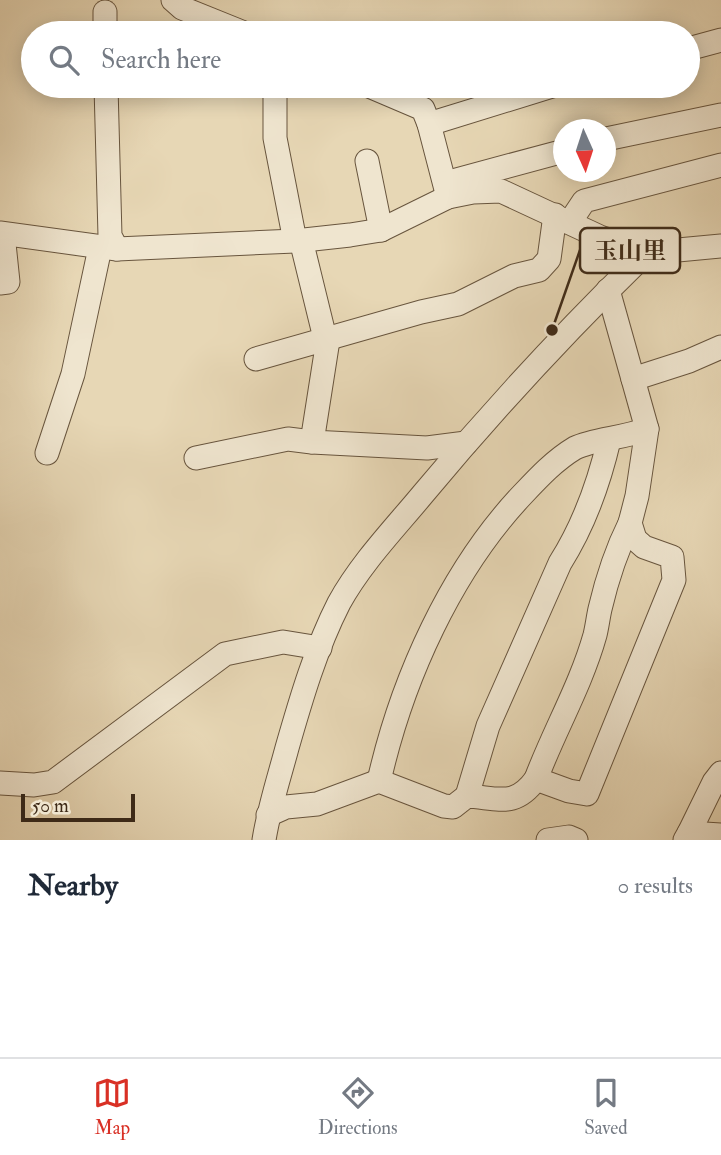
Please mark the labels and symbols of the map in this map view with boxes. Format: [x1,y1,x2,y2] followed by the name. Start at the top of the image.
[553,119,616,182] north arrow
[580,228,680,273] callout: 玉山里
[594,236,666,267] text: 玉山里
[21,791,135,823] scale bar

